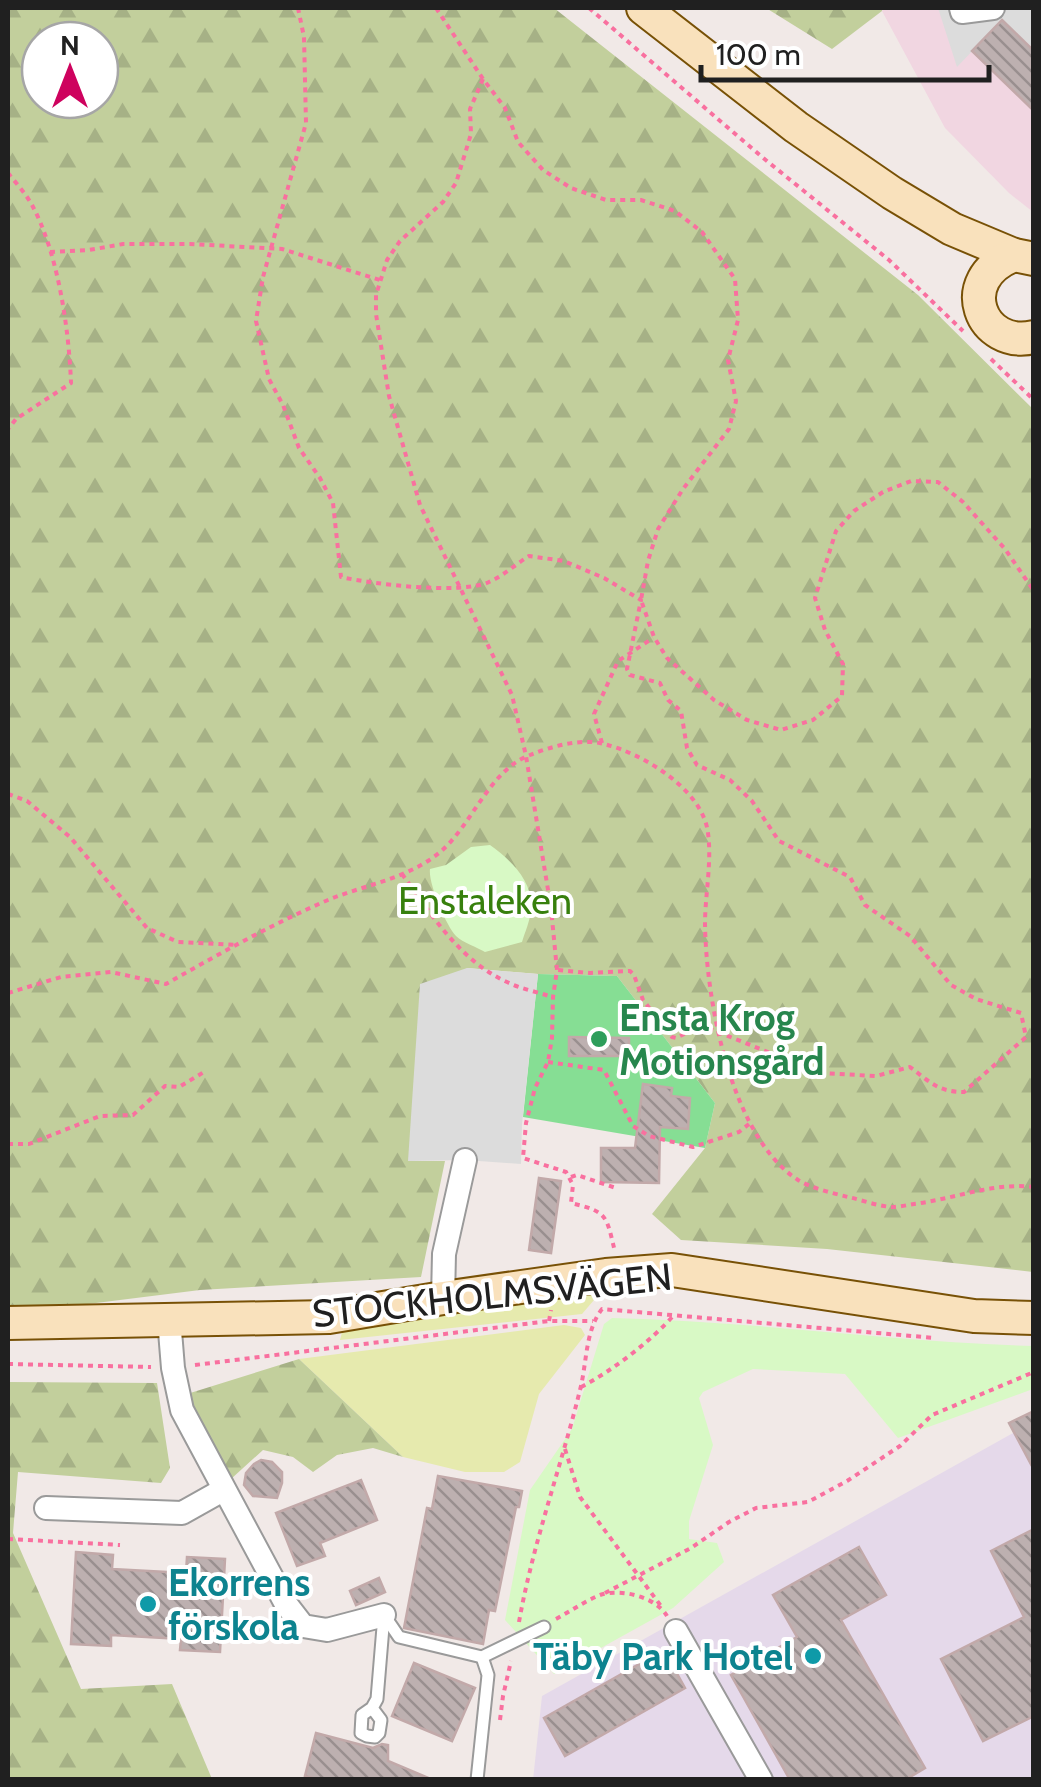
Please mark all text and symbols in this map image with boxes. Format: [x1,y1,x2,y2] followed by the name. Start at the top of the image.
[20,20,120,120] north arrow
[701,20,988,82] scale bar
[60,28,80,62] text: N
[716,36,801,73] text: 100 m
[398,877,572,924] park label: Enstaleken
[619,994,824,1085] place label: Ensta Krog Motionsgård
[588,1028,610,1050] marker: Ensta Krog Motionsgård
[310,1253,674,1337] street label: STOCKHOLMSVÄGEN
[168,1559,310,1650] place label: Ekorrens förskola
[137,1593,159,1615] marker: Ekorrens förskola
[533,1633,793,1680] place label: Täby Park Hotel
[802,1645,824,1667] marker: Täby Park Hotel

